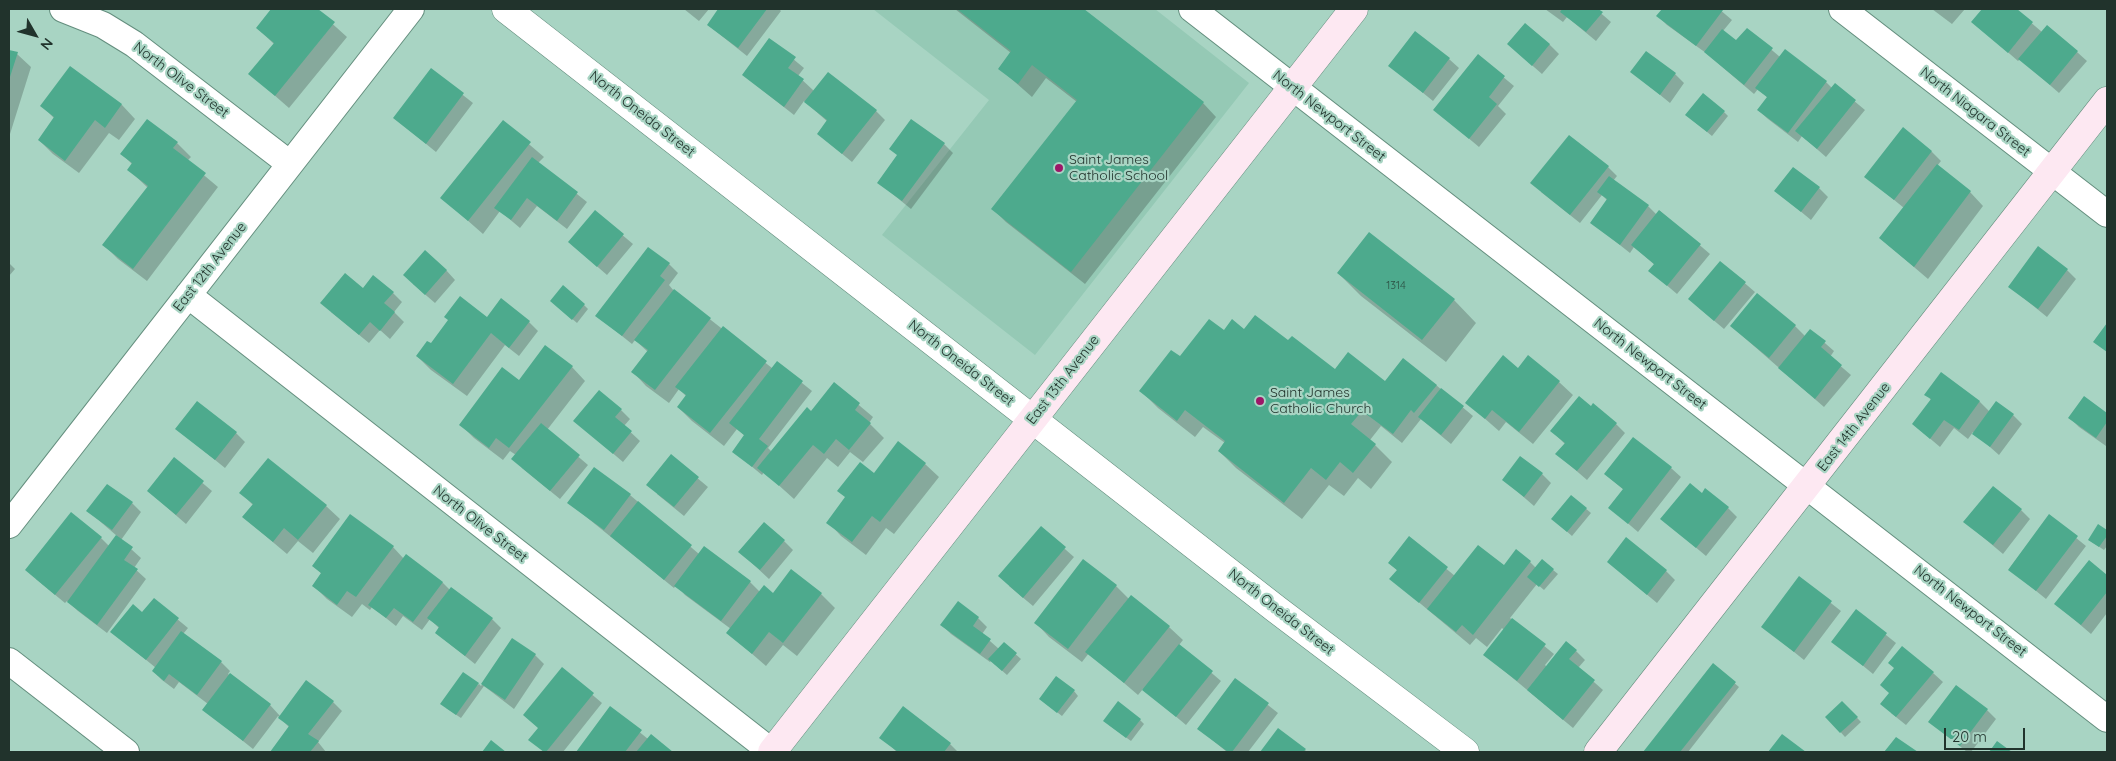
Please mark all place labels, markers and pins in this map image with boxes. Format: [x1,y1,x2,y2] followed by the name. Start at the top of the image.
[1069,152,1168,184] place label: Saint James Catholic School
[1053,162,1065,174] marker: Saint James Catholic School
[1270,385,1371,418] place label: Saint James Catholic Church
[1254,395,1266,407] marker: Saint James Catholic Church

